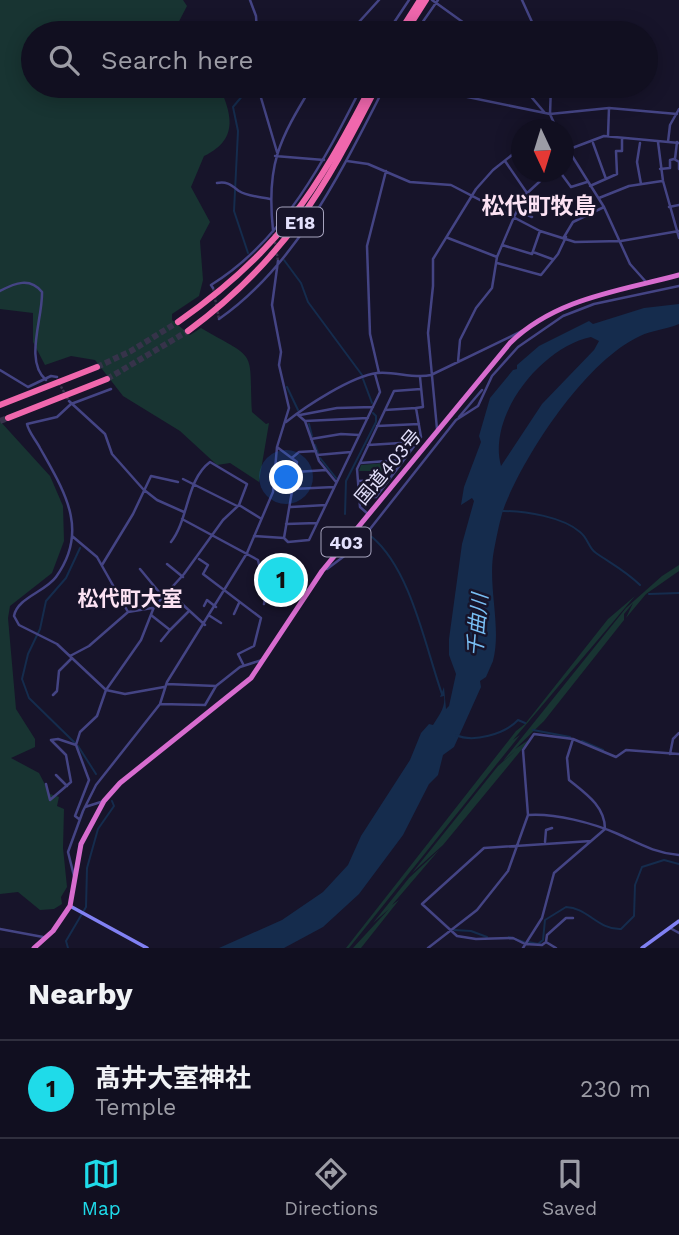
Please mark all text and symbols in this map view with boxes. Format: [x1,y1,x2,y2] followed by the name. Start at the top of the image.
[21,21,658,98] search box
[45,41,83,79] icon: search
[101,45,253,75] text: Search here
[511,119,574,182] north arrow
[482,193,597,220] district label: 松代町牧島
[277,208,323,236] road number: E18
[350,425,426,509] street label: 国道403号
[269,460,303,494] your location
[322,528,370,556] road number: 403
[258,554,304,606] pin: 1
[78,586,183,611] district label: 松代町大室
[462,591,492,657] water label: 千曲川
[28,976,133,1011] text: Nearby
[95,1063,251,1093] text: 髙井大室神社
[46,1076,56,1103] text: 1
[580,1076,651,1103] text: 230 m
[95,1094,176,1121] text: Temple
[82,1155,121,1220] tab: Map
[284,1155,378,1220] tab: Directions
[542,1155,597,1220] tab: Saved

